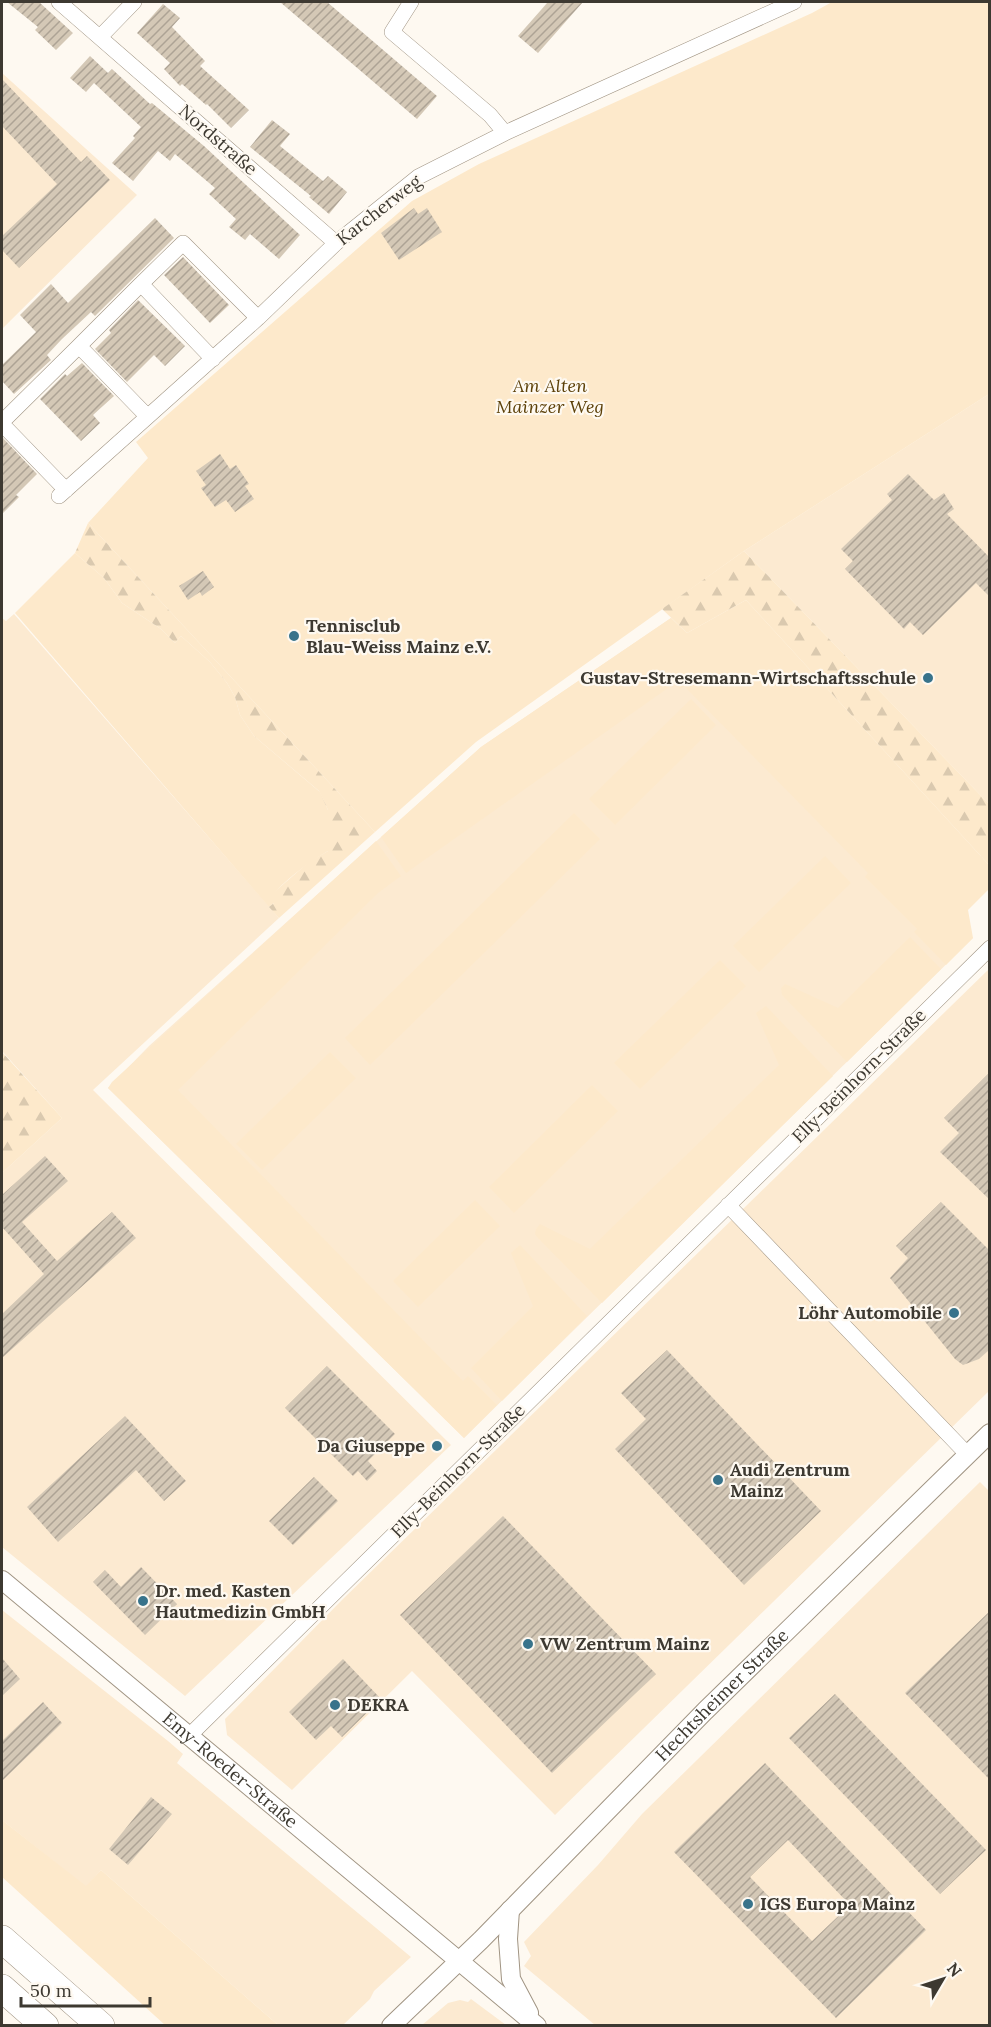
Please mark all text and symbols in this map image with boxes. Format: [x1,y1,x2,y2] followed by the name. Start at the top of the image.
[174,99,263,180] street label: Nordstraße
[332,169,426,250] street label: Karcherweg
[496,374,604,418] park label: Am Alten Mainzer Weg
[306,614,491,658] place label: Tennisclub Blau-Weiss Mainz e.V.
[287,629,301,643] marker: Tennisclub Blau-Weiss Mainz e.V.
[580,666,916,689] place label: Gustav-Stresemann-Wirtschaftsschule
[921,671,935,685] marker: Gustav-Stresemann-Wirtschaftsschule
[787,1004,931,1148] street label: Elly-Beinhorn-Straße
[798,1301,942,1324] place label: Löhr Automobile
[947,1306,961,1320] marker: Löhr Automobile
[386,1399,530,1543] street label: Elly-Beinhorn-Straße
[317,1434,425,1457] place label: Da Giuseppe
[430,1439,444,1453] marker: Da Giuseppe
[730,1458,850,1502] place label: Audi Zentrum Mainz
[711,1473,725,1487] marker: Audi Zentrum Mainz
[155,1579,326,1623] place label: Dr. med. Kasten Hautmedizin GmbH
[136,1594,150,1608] marker: Dr. med. Kasten Hautmedizin GmbH
[650,1624,793,1766] street label: Hechtsheimer Straße
[540,1632,710,1655] place label: VW Zentrum Mainz
[521,1637,535,1651] marker: VW Zentrum Mainz
[347,1693,409,1716] place label: DEKRA
[328,1698,342,1712] marker: DEKRA
[158,1707,303,1833] street label: Emy-Roeder-Straße
[760,1892,915,1915] place label: IGS Europa Mainz
[741,1897,755,1911] marker: IGS Europa Mainz
[913,1949,973,2009] north arrow
[943,1958,966,1981] text: N
[21,1970,150,2008] scale bar
[30,1979,72,2002] text: 50 m

